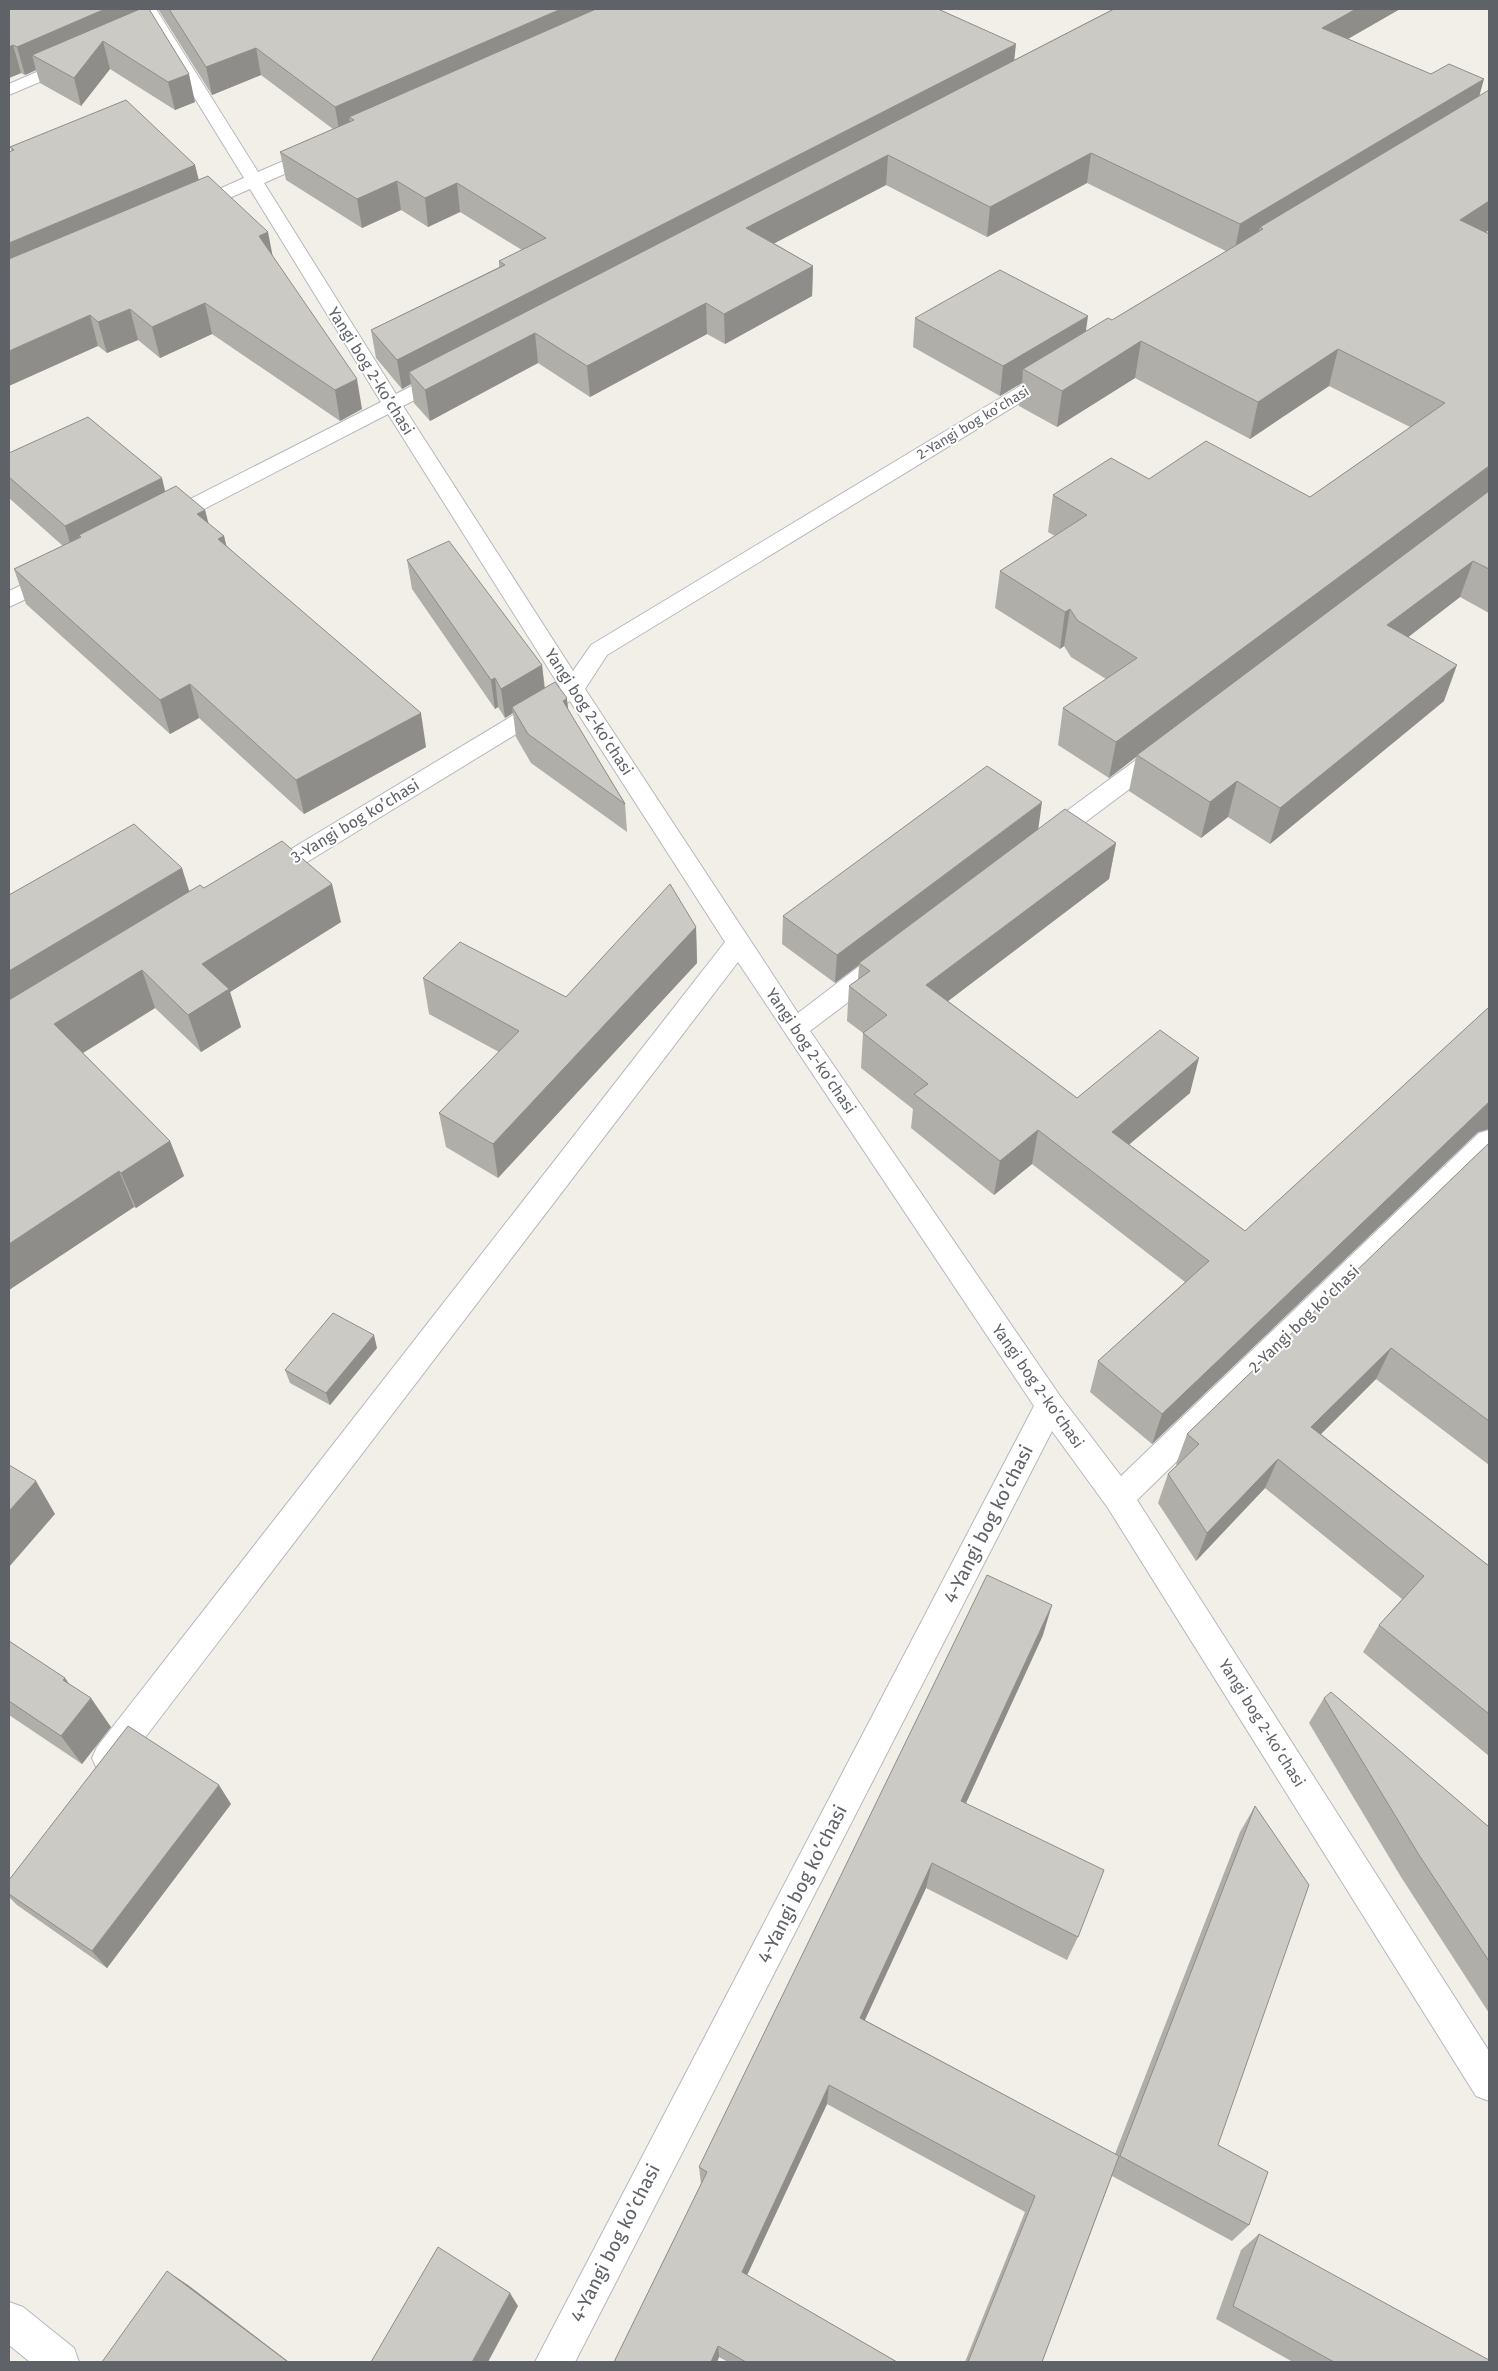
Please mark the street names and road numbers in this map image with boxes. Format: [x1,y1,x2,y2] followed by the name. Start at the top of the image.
[324,304,418,438] street label: Yangi bog 2-koʼchasi
[914,383,1032,463] street label: 2-Yangi bog koʼchasi
[541,645,637,779] street label: Yangi bog 2-koʼchasi
[287,775,423,867] street label: 3-Yangi bog koʼchasi
[762,985,860,1117] street label: Yangi bog 2-koʼchasi
[1245,1261,1363,1377] street label: 2-Yangi bog koʼchasi
[988,1320,1088,1452] street label: Yangi bog 2-koʼchasi
[938,1441,1038,1607] street label: 4-Yangi bog koʼchasi
[1215,1656,1309,1790] street label: Yangi bog 2-koʼchasi
[752,1801,852,1967] street label: 4-Yangi bog koʼchasi
[565,2160,665,2326] street label: 4-Yangi bog koʼchasi

